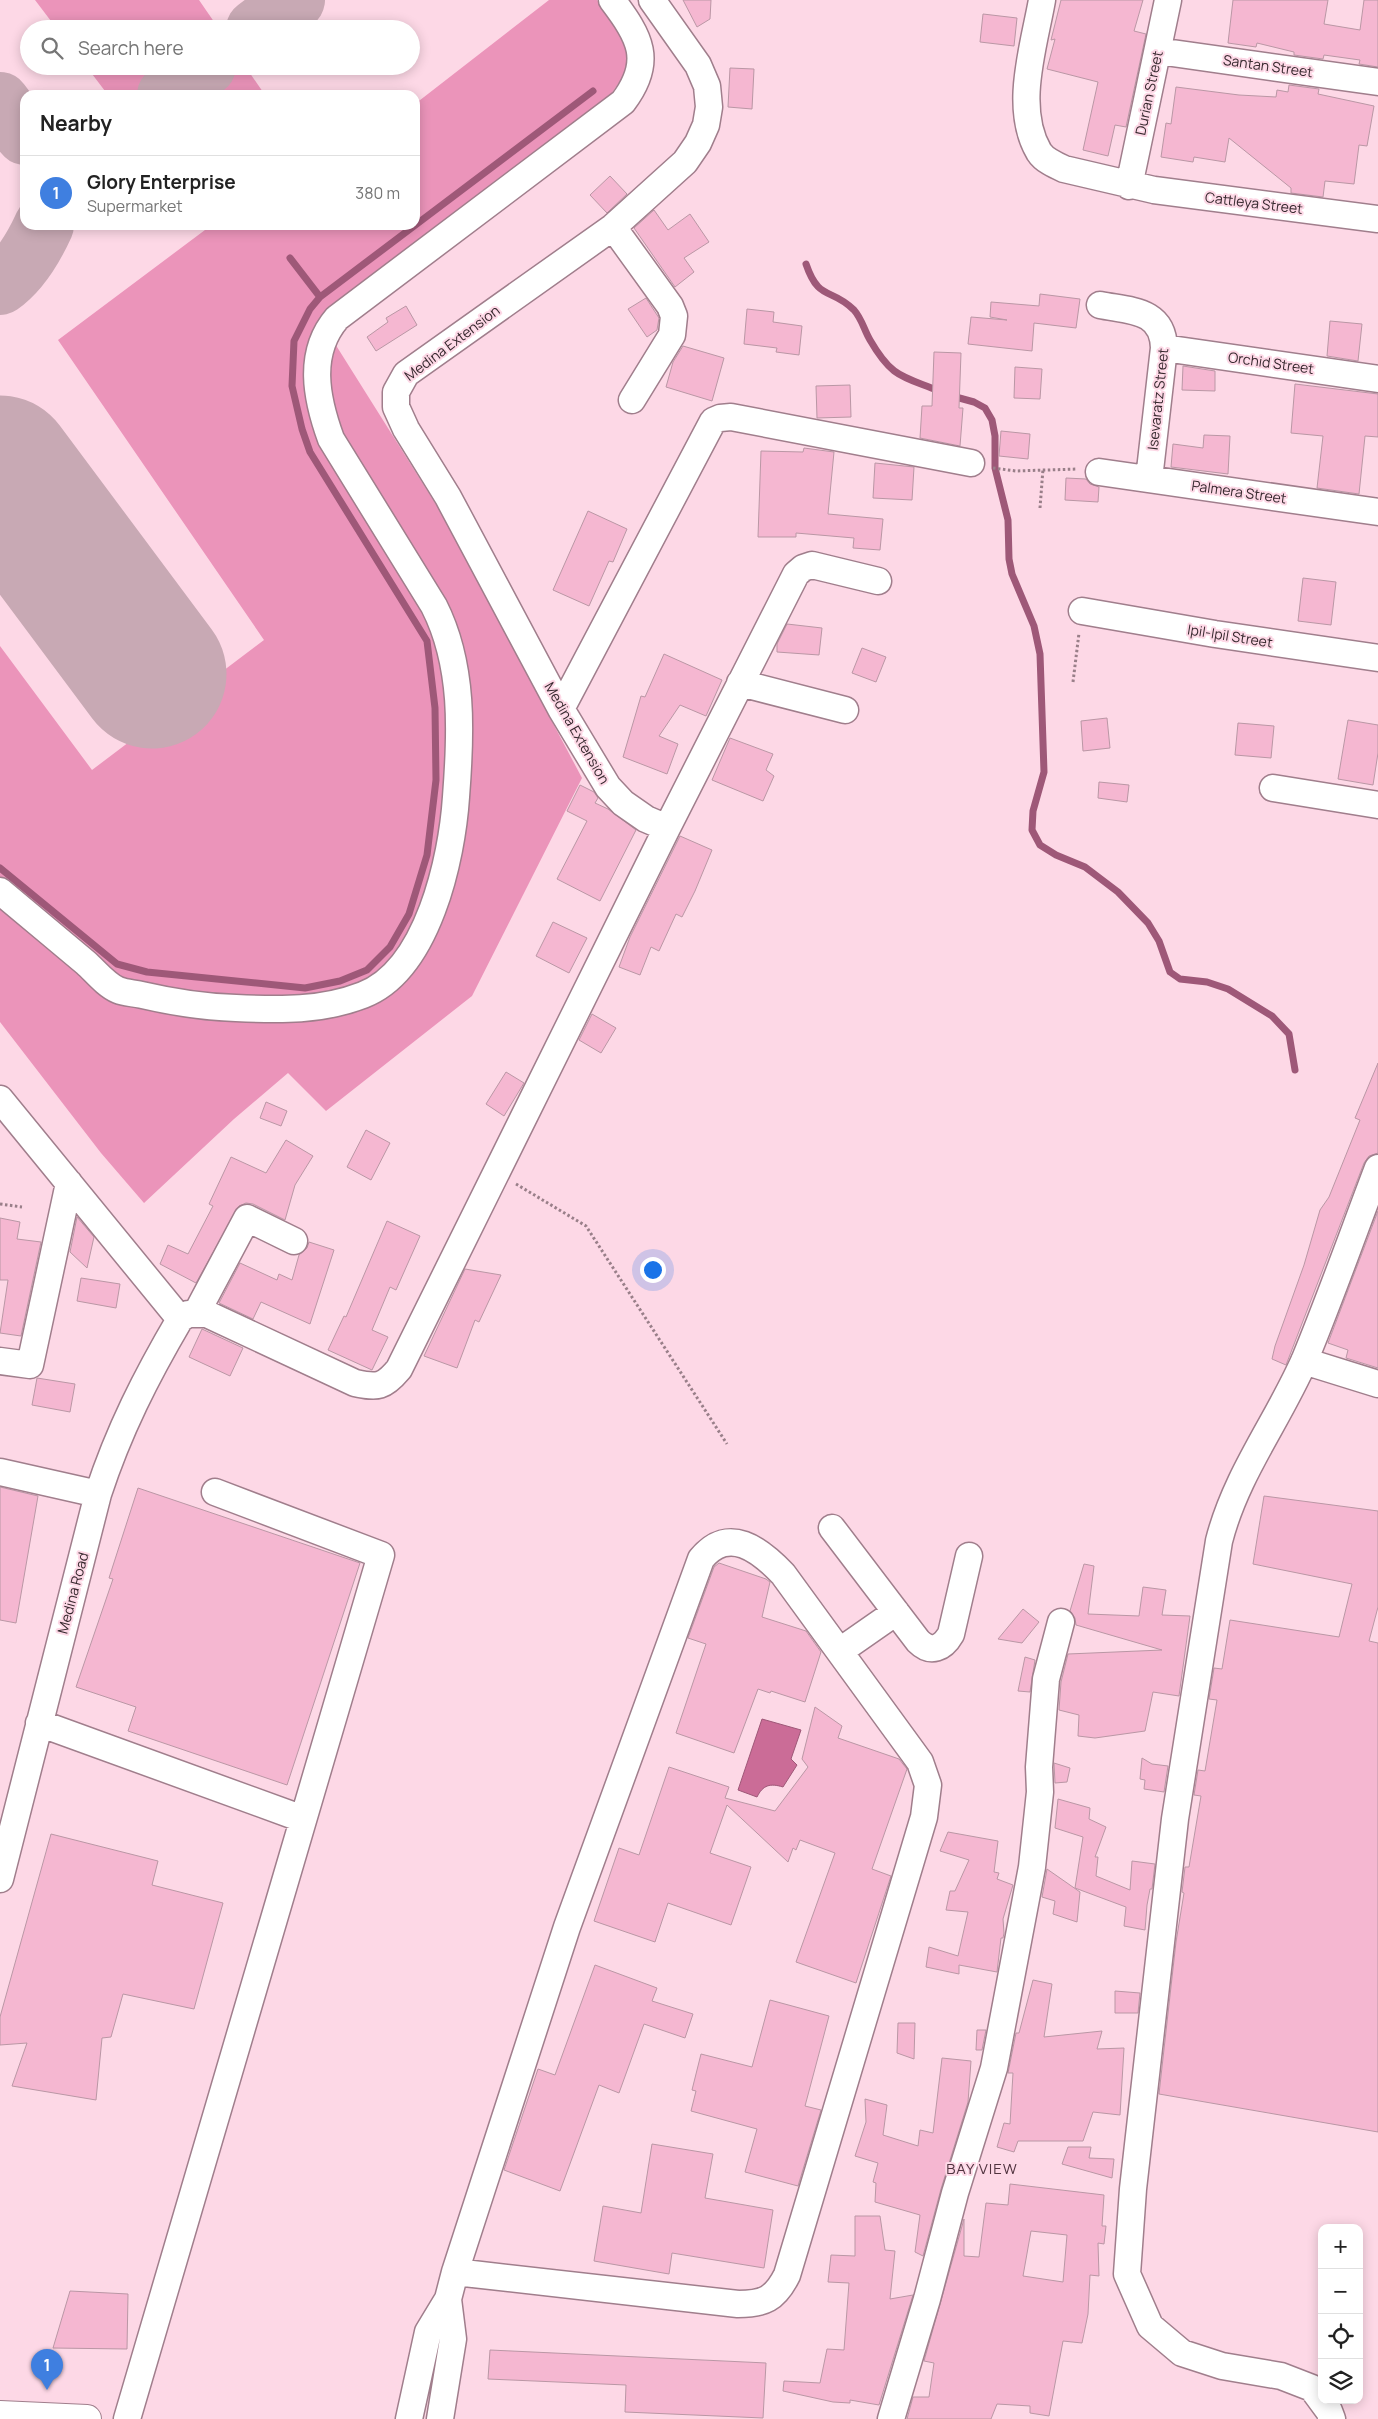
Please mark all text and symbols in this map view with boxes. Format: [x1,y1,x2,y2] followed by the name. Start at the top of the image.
[20,20,420,75] search box
[38,34,66,62] icon: search
[78,35,184,61] text: Search here
[1130,48,1167,137] street label: Durian Street
[1222,50,1315,81] street label: Santan Street
[40,109,112,137] text: Nearby
[87,169,236,195] text: Glory Enterprise
[52,182,60,204] text: 1
[355,182,400,204] text: 380 m
[1204,187,1304,218] street label: Cattleya Street
[87,195,183,217] text: Supermarket
[400,301,503,385] street label: Medina Extension
[1143,347,1172,451] street label: Isevaratz Street
[1227,347,1316,378] street label: Orchid Street
[1190,475,1288,508] street label: Palmera Street
[1186,619,1274,652] street label: Ipil-Ipil Street
[541,678,614,787] street label: Medina Extension
[640,1257,666,1283] your location
[53,1550,93,1636] street label: Medina Road
[946,2158,1018,2179] district label: BAY VIEW
[1318,2224,1363,2404] map controls
[1318,2224,1363,2269] button: +
[1318,2269,1363,2314] button: −
[1318,2314,1363,2359] button: locate
[31,2349,63,2390] pin: 1
[1318,2359,1363,2404] button: layers

